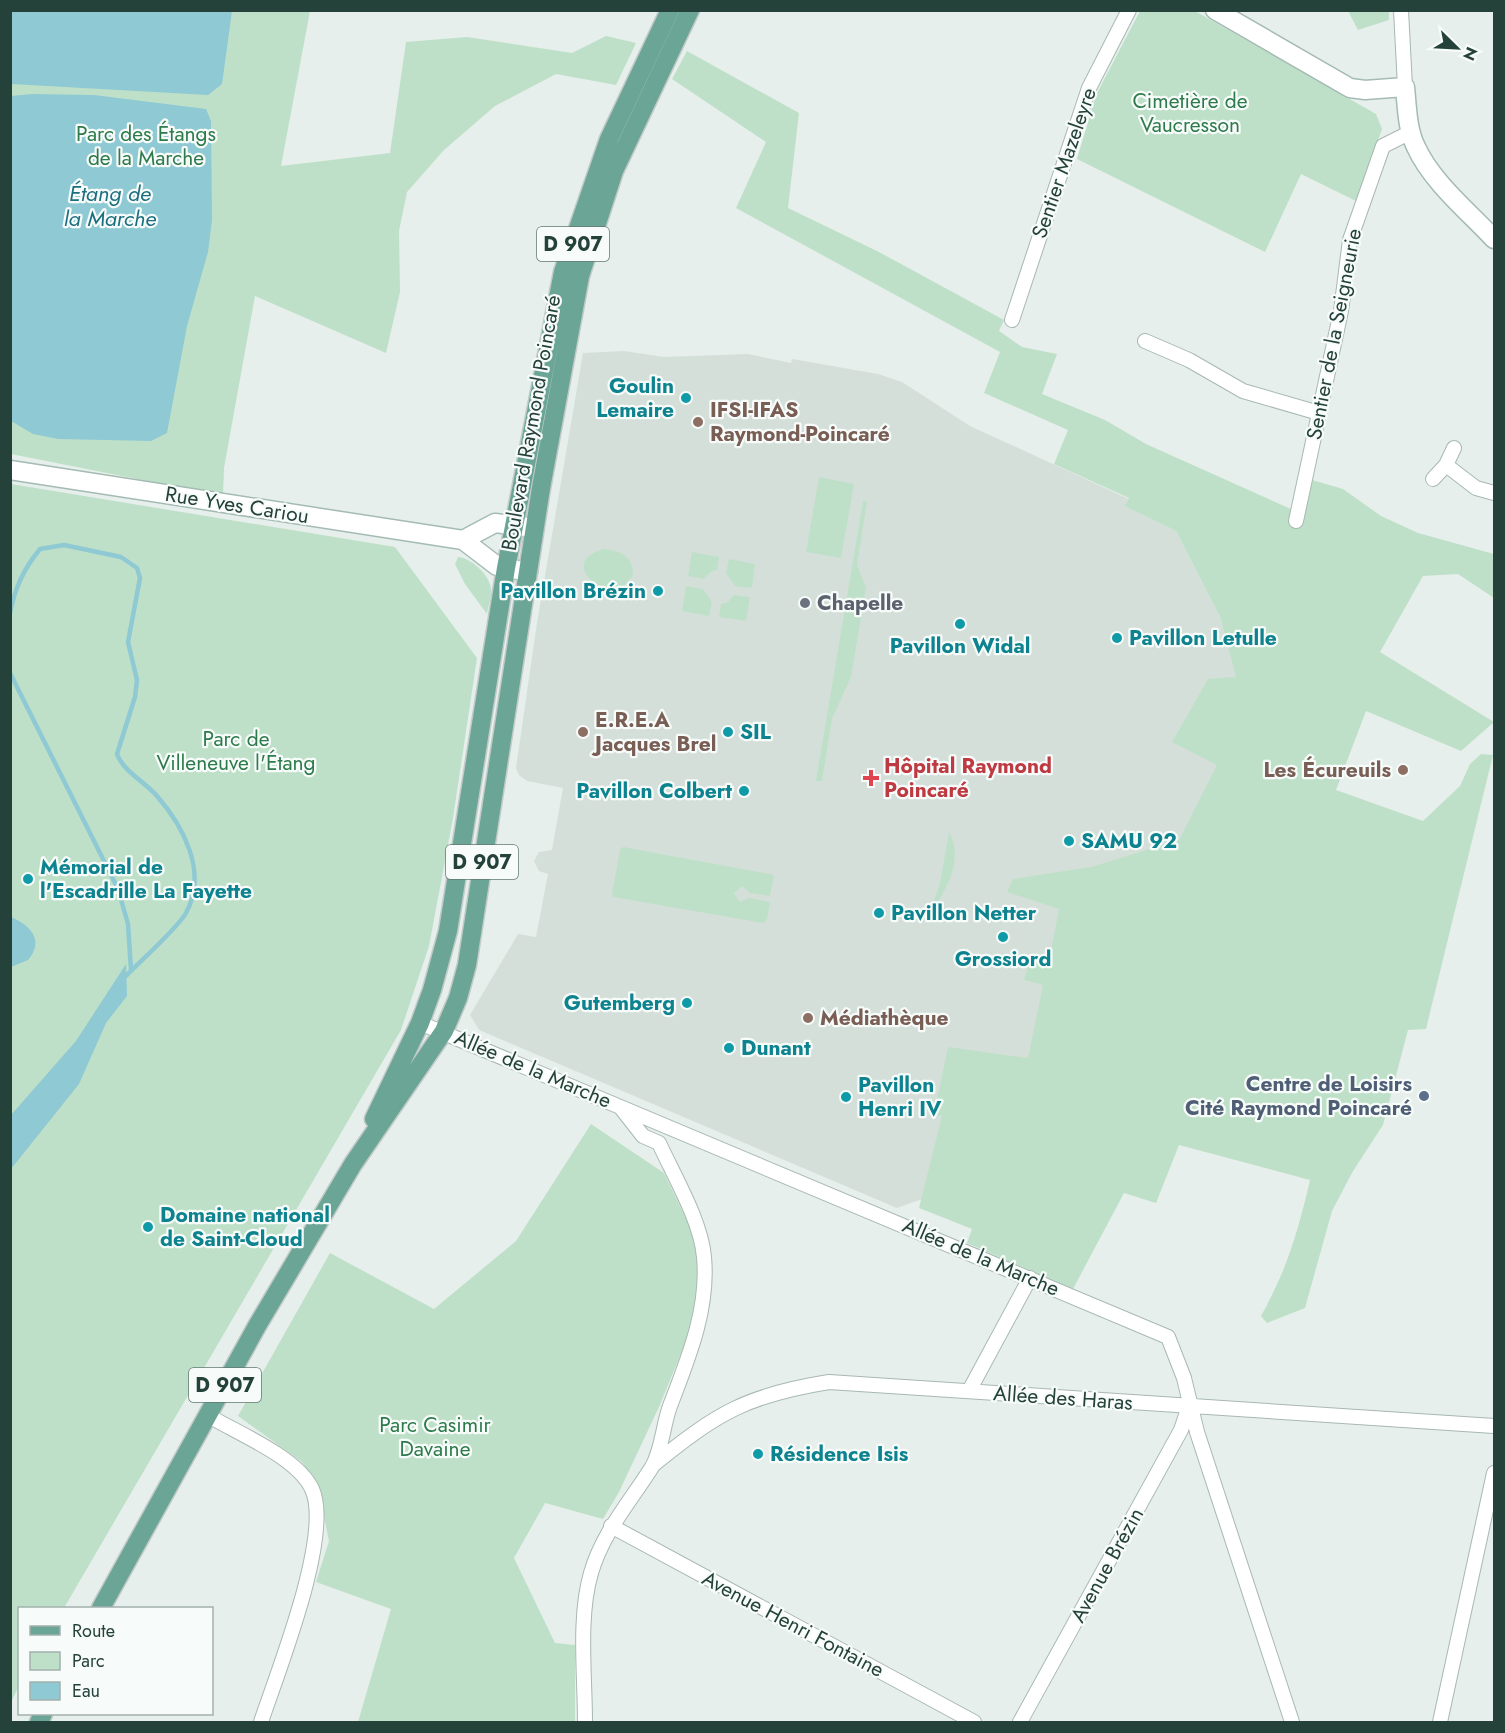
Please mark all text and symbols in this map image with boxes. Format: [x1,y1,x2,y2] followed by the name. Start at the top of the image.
[1427,18,1487,78] north arrow
[1457,43,1483,64] text: N
[1024,83,1104,242] street label: Sentier Mazeleyre
[1132,86,1248,140] park label: Cimetière de Vaucresson
[76,119,216,173] park label: Parc des Étangs de la Marche
[64,177,156,234] water label: Étang de la Marche
[1299,226,1369,442] street label: Sentier de la Seigneurie
[537,227,609,261] road number: D 907
[494,293,568,553] street label: Boulevard Raymond Poincaré
[596,371,674,425] place label: Goulin Lemaire
[679,391,693,405] marker: Goulin Lemaire
[710,395,890,449] place label: IFSI-IFAS Raymond-Poincaré
[691,415,705,429] marker: IFSI-IFAS Raymond-Poincaré
[163,479,311,531] street label: Rue Yves Cariou
[500,576,646,606] place label: Pavillon Brézin
[651,584,665,598] marker: Pavillon Brézin
[817,588,903,618] place label: Chapelle
[798,596,812,610] marker: Chapelle
[953,617,967,631] marker: Pavillon Widal
[1129,623,1277,653] place label: Pavillon Letulle
[890,631,1030,661] place label: Pavillon Widal
[1110,631,1124,645] marker: Pavillon Letulle
[591,705,717,759] place label: E.R.E.A Jacques Brel
[740,717,771,747] place label: SIL
[156,724,316,778] park label: Parc de Villeneuve l'Étang
[576,725,590,739] marker: E.R.E.A Jacques Brel
[721,725,735,739] marker: SIL
[884,751,1052,805] place label: Hôpital Raymond Poincaré
[1263,755,1391,785] place label: Les Écureuils
[1396,763,1410,777] marker: Les Écureuils
[862,769,880,787] marker: Hôpital Raymond Poincaré
[576,776,732,806] place label: Pavillon Colbert
[737,784,751,798] marker: Pavillon Colbert
[1081,826,1177,856] place label: SAMU 92
[1062,834,1076,848] marker: SAMU 92
[446,845,518,879] road number: D 907
[40,852,252,906] place label: Mémorial de l'Escadrille La Fayette
[21,872,35,886] marker: Mémorial de l'Escadrille La Fayette
[891,898,1037,928] place label: Pavillon Netter
[872,906,886,920] marker: Pavillon Netter
[996,930,1010,944] marker: Grossiord
[955,944,1051,974] place label: Grossiord
[564,988,675,1018] place label: Gutemberg
[680,996,694,1010] marker: Gutemberg
[820,1003,949,1033] place label: Médiathèque
[801,1011,815,1025] marker: Médiathèque
[450,1022,616,1116] street label: Allée de la Marche
[741,1033,811,1063] place label: Dunant
[722,1041,736,1055] marker: Dunant
[1185,1069,1412,1123] place label: Centre de Loisirs Cité Raymond Poincaré
[858,1070,942,1124] place label: Pavillon Henri IV
[1417,1089,1431,1103] marker: Centre de Loisirs Cité Raymond Poincaré
[839,1090,853,1104] marker: Pavillon Henri IV
[160,1200,330,1254] place label: Domaine national de Saint-Cloud
[898,1210,1064,1304] street label: Allée de la Marche
[141,1220,155,1234] marker: Domaine national de Saint-Cloud
[189,1368,261,1402] road number: D 907
[992,1378,1134,1418] street label: Allée des Haras
[379,1410,492,1464] park label: Parc Casimir Davaine
[770,1439,909,1469] place label: Résidence Isis
[751,1447,765,1461] marker: Résidence Isis
[1063,1502,1151,1628] street label: Avenue Brézin
[697,1563,890,1685] street label: Avenue Henri Fontaine
[18,1607,213,1715] legend
[72,1618,115,1644] text: Route
[72,1648,105,1674] text: Parc
[72,1678,100,1704] text: Eau

